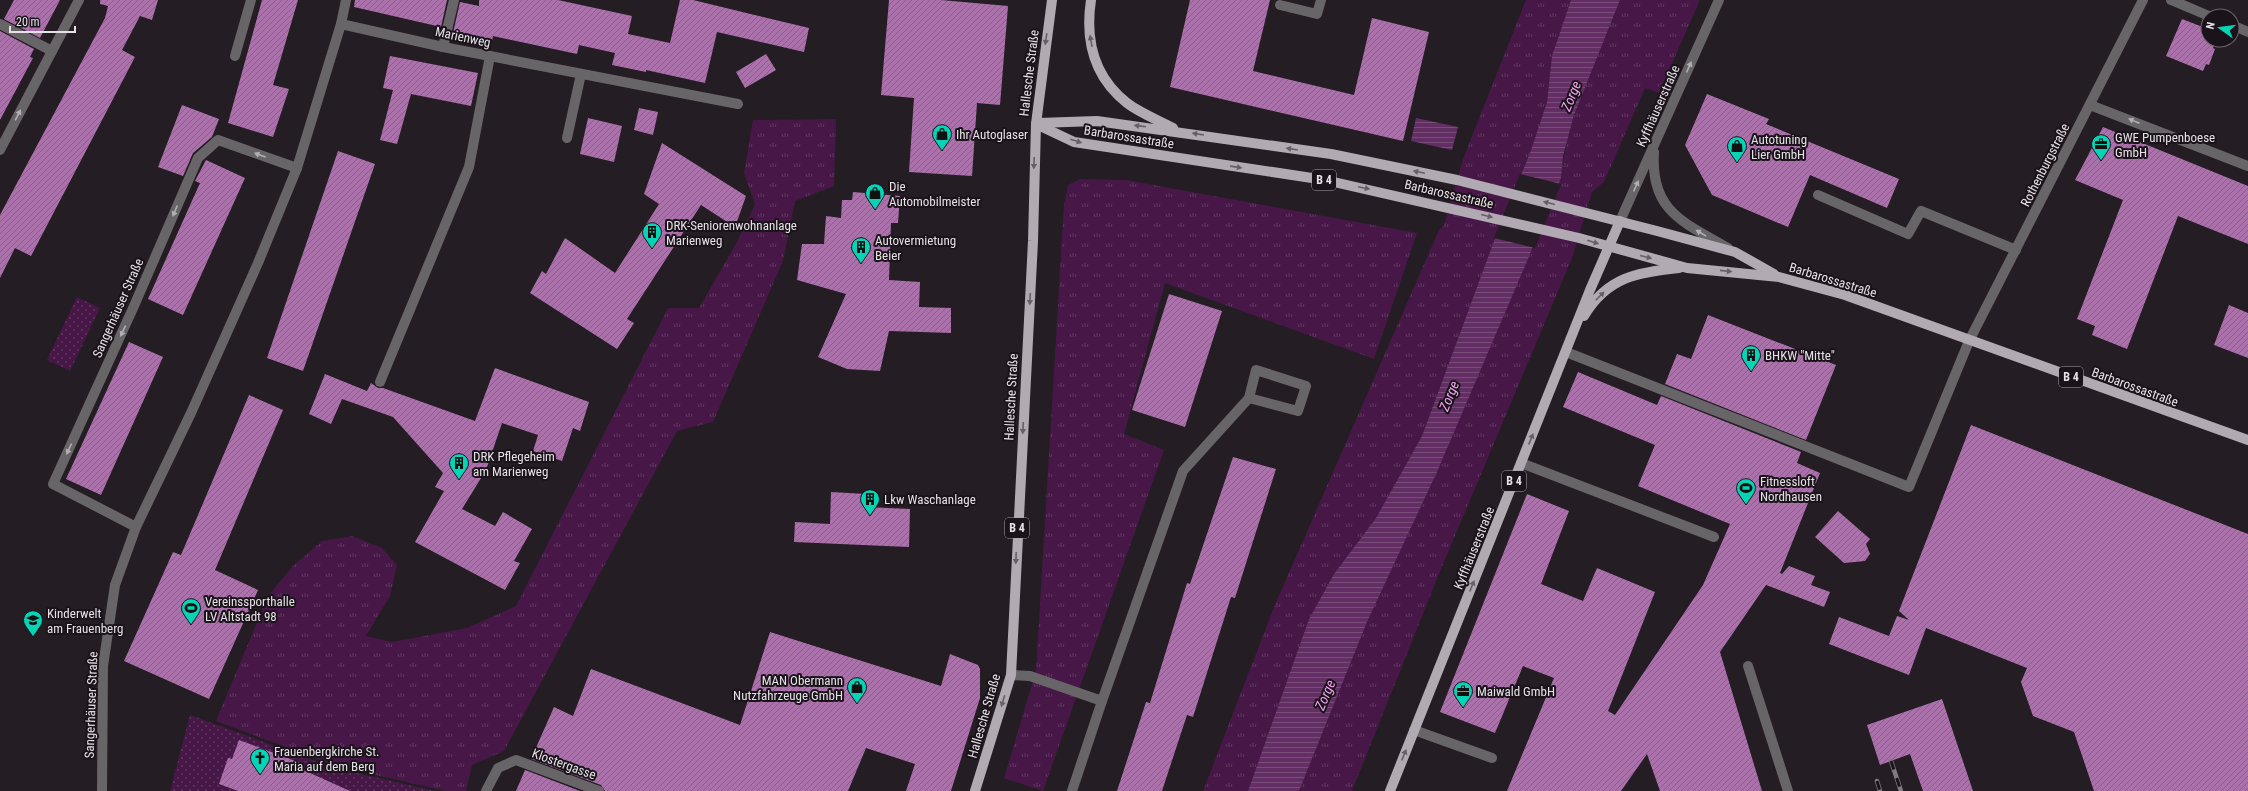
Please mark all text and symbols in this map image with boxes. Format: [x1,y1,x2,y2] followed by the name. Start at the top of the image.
[10,8,75,34] scale bar
[2200,8,2240,48] north arrow
[16,15,40,29] text: 20 m
[2204,21,2218,31] text: N
[434,24,492,50] street label: Marienweg
[1016,29,1042,117] street label: Hallesche Straße
[1043,33,1049,45] one-way arrow
[1088,35,1094,47] one-way arrow
[1686,61,1692,73] one-way arrow
[1633,63,1683,149] street label: Kyffhäuserstraße
[1557,79,1584,114] water label: Zorge
[15,109,22,121] one-way arrow
[2127,118,2139,124] one-way arrow
[2018,121,2072,209] street label: Rothenburgstraße
[1083,122,1175,152] street label: Barbarossastraße
[931,123,953,151] shop icon: Ihr Autoglaser
[1133,123,1146,129] one-way arrow
[956,127,1028,142] place label: Ihr Autoglaser
[2115,130,2215,160] place label: GWE Pumpenboese GmbH
[1192,131,1204,137] one-way arrow
[1751,132,1807,162] place label: Autotuning Lier GmbH
[2090,133,2112,161] office icon: GWE Pumpenboese GmbH
[1726,135,1748,163] shop icon: Autotuning Lier GmbH
[1070,138,1082,144] one-way arrow
[1286,146,1299,152] one-way arrow
[254,151,266,157] one-way arrow
[1031,157,1038,169] one-way arrow
[1230,164,1242,170] one-way arrow
[1413,169,1425,175] one-way arrow
[1312,170,1336,190] road number: B 4
[1403,176,1495,212] street label: Barbarossastraße
[889,179,980,209] place label: Die Automobilmeister
[1634,179,1640,191] one-way arrow
[864,182,886,210] shop icon: Die Automobilmeister
[1358,186,1370,192] one-way arrow
[1542,199,1555,205] one-way arrow
[172,206,178,217] one-way arrow
[1481,213,1493,219] one-way arrow
[666,218,797,248] place label: DRK-Seniorenwohnanlage Marienweg
[641,221,663,249] building icon: DRK-Seniorenwohnanlage Marienweg
[1695,229,1707,236] one-way arrow
[875,233,956,263] place label: Autovermietung Beier
[850,236,872,264] building icon: Autovermietung Beier
[1588,239,1600,245] one-way arrow
[1640,254,1652,260] one-way arrow
[89,256,147,360] street label: Sangerhäuser Straße
[1787,260,1879,300] street label: Barbarossastraße
[1720,268,1732,275] one-way arrow
[1595,291,1604,301] one-way arrow
[1027,293,1034,305] one-way arrow
[120,325,126,336] one-way arrow
[1740,344,1762,372] building icon: BHKW "Mitte"
[1765,348,1835,363] place label: BHKW "Mitte"
[1001,353,1021,441] street label: Hallesche Straße
[2090,364,2180,410] street label: Barbarossastraße
[2059,367,2083,387] road number: B 4
[1435,379,1462,414] water label: Zorge
[1019,422,1026,434] one-way arrow
[1528,434,1534,445] one-way arrow
[66,443,72,455] one-way arrow
[473,449,555,479] place label: DRK Pflegeheim am Marienweg
[448,452,470,480] building icon: DRK Pflegeheim am Marienweg
[1502,471,1526,491] road number: B 4
[1760,474,1822,504] place label: Fitnessloft Nordhausen
[1735,477,1757,505] sports icon: Fitnessloft Nordhausen
[859,488,881,516] building icon: Lkw Waschanlage
[884,492,976,507] place label: Lkw Waschanlage
[1451,504,1497,592] street label: Kyffhäuserstraße
[1005,518,1029,538] road number: B 4
[1012,552,1019,564] one-way arrow
[1470,579,1476,591] one-way arrow
[205,594,295,624] place label: Vereinssporthalle LV Altstadt 98
[180,597,202,625] sports icon: Vereinssporthalle LV Altstadt 98
[47,606,123,636] place label: Kinderwelt am Frauenberg
[22,609,44,637] school or university icon: Kinderwelt am Frauenberg
[82,651,100,759] street label: Sangerhäuser Straße
[965,672,1003,760] street label: Hallesche Straße
[733,673,843,703] place label: MAN Obermann Nutzfahrzeuge GmbH
[846,676,868,704] shop icon: MAN Obermann Nutzfahrzeuge GmbH
[1311,678,1338,713] water label: Zorge
[1452,680,1474,708] office icon: Maiwald GmbH
[1477,684,1555,699] place label: Maiwald GmbH
[1000,695,1006,707] one-way arrow
[274,744,380,774] place label: Frauenbergkirche St. Maria auf dem Berg
[530,746,598,782] street label: Klostergasse
[249,747,271,775] church icon: Frauenbergkirche St. Maria auf dem Berg
[1402,748,1408,760] one-way arrow

